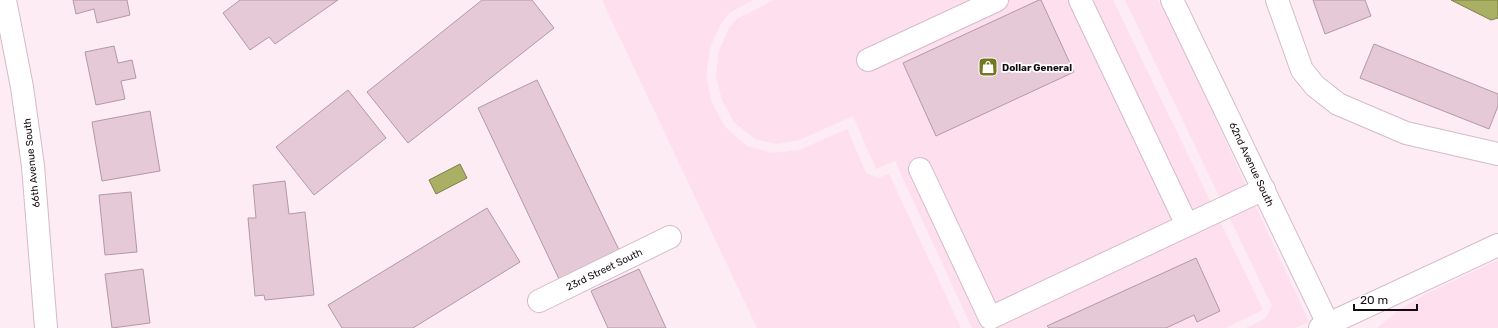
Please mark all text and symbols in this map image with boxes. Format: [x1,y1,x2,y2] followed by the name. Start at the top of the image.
[977,56,999,78] shop icon: Dollar General
[1002,62,1072,74] place label: Dollar General
[21,118,43,208] street label: 66th Avenue South
[1226,120,1276,208] street label: 62nd Avenue South
[564,246,645,294] street label: 23rd Street South
[1354,286,1417,312] scale bar
[1360,293,1388,307] text: 20 m

